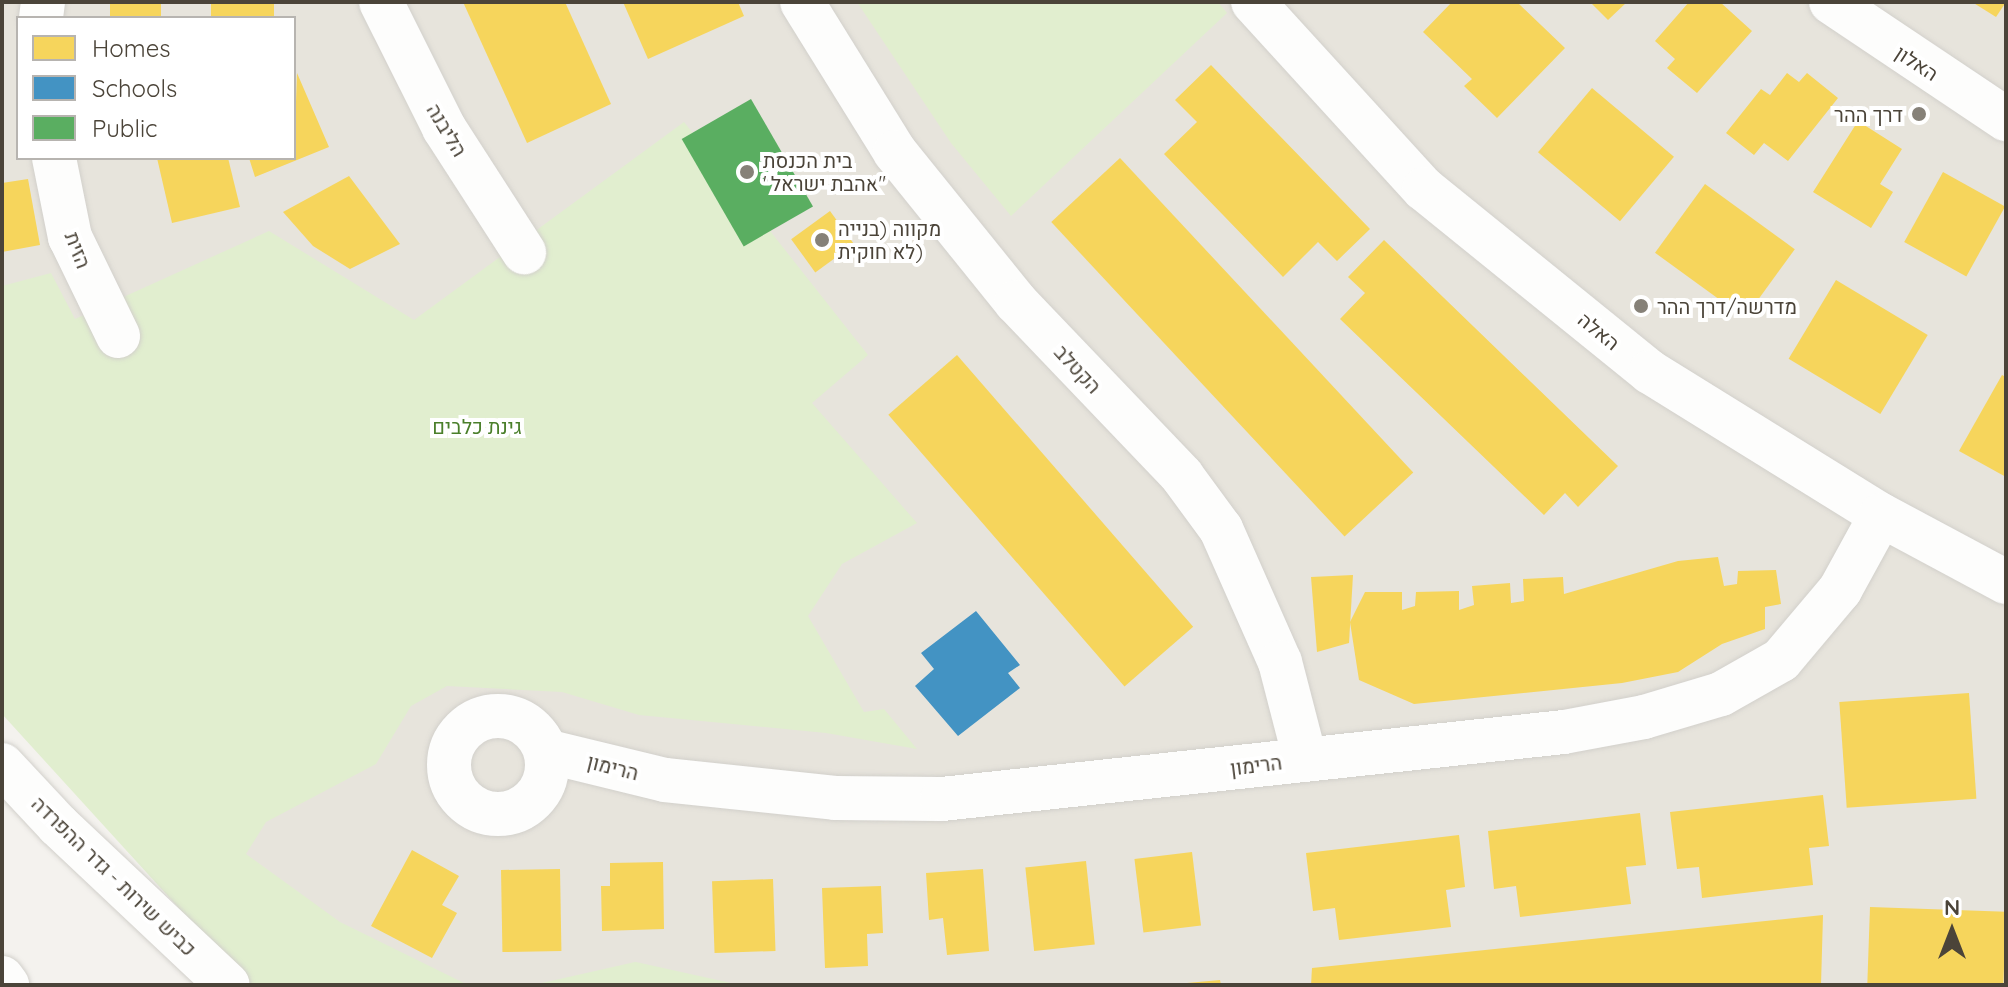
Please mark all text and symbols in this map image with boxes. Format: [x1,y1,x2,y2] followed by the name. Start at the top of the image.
[16,16,296,160] legend
[92,33,170,63] text: Homes
[1891,40,1943,86] street label: האלון
[92,73,177,103] text: Schools
[422,99,472,161] street label: הליבנה
[1834,102,1903,126] place label: דרך ההר
[1910,105,1928,123] marker: דרך ההר
[92,113,157,143] text: Public
[763,148,886,195] place label: בית הכנסת "אהבת ישראל"
[738,163,756,181] marker: בית הכנסת "אהבת ישראל"
[838,216,941,263] place label: מקווה (בנייה לא חוקית)
[60,228,96,272] street label: הזית
[813,231,831,249] marker: מקווה (בנייה לא חוקית)
[1657,294,1797,318] place label: מדרשה/דרך ההר
[1632,297,1650,315] marker: מדרשה/דרך ההר
[1573,307,1625,355] street label: האלה
[1050,340,1106,398] street label: הקטלב
[432,414,522,438] park label: גינת כלבים
[585,749,641,785] street label: הרימון
[1229,750,1283,780] street label: הרימון
[27,791,201,961] street label: כביש שירות - גדר ההפרדה
[1912,891,1992,971] north arrow
[1944,893,1960,921] text: N

